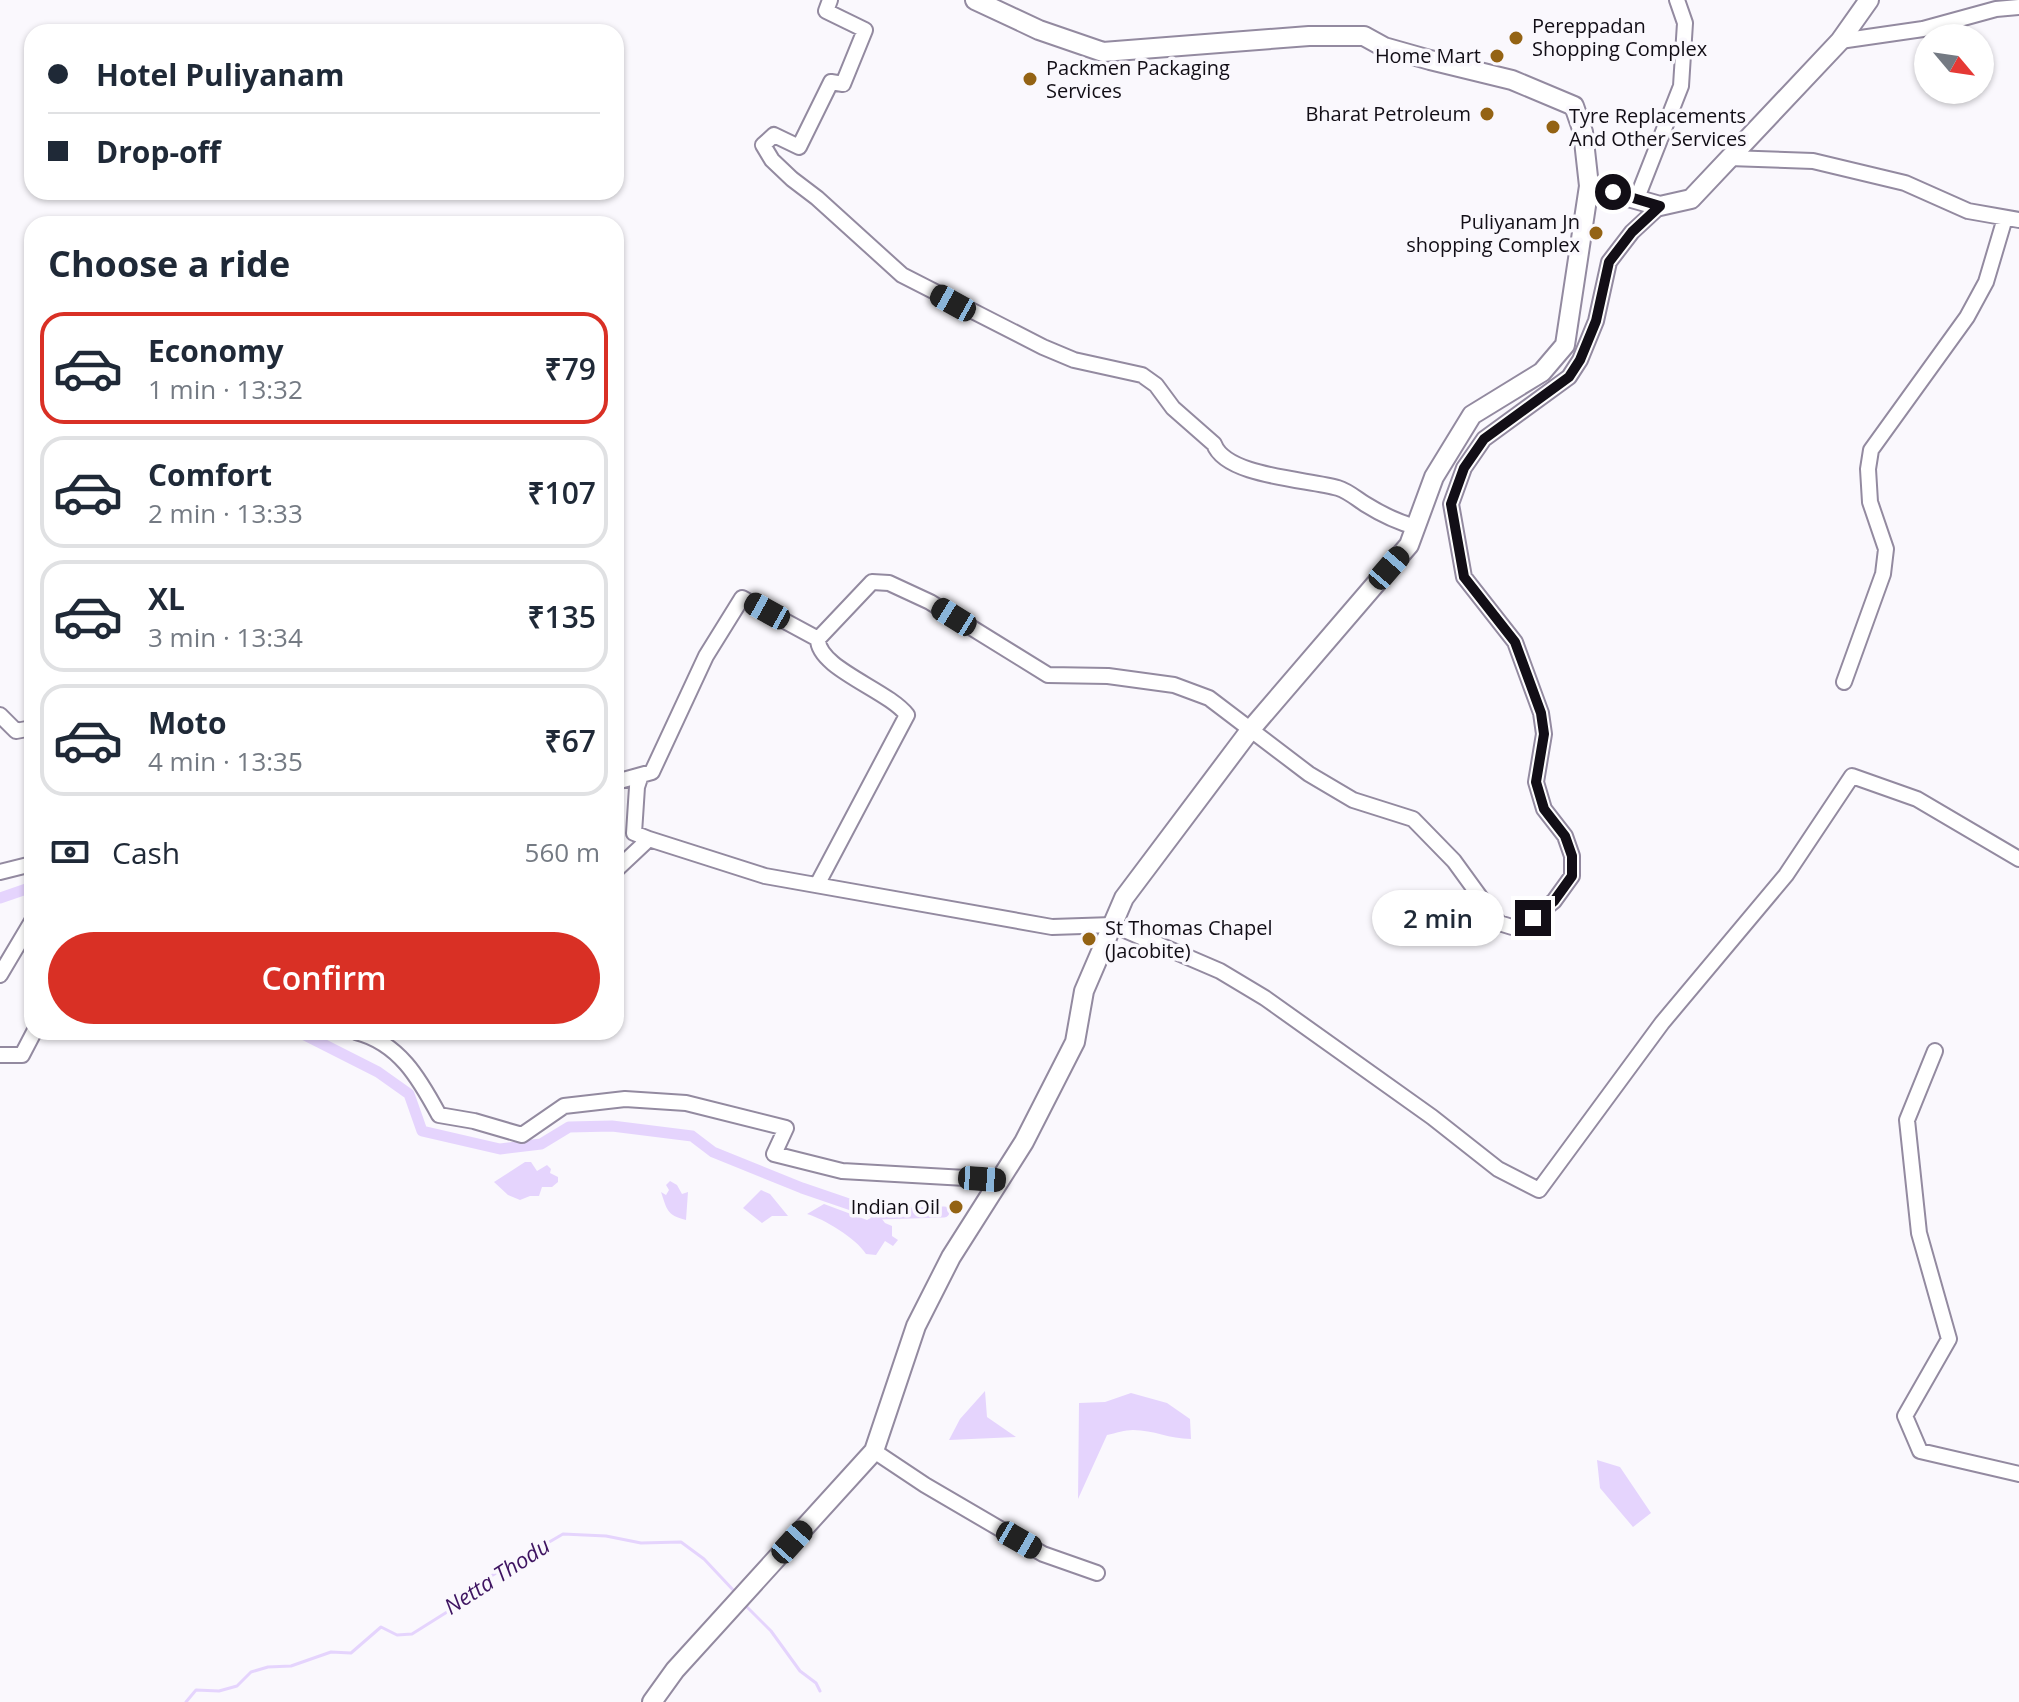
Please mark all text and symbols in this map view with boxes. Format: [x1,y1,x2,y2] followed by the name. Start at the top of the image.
[1532,12,1708,62] place label: Pereppadan Shopping Complex
[1914,24,1994,104] north arrow
[1914,24,1994,104] map controls
[1507,29,1525,47] marker: Pereppadan Shopping Complex
[1375,42,1481,69] place label: Home Mart
[1488,47,1506,65] marker: Home Mart
[96,54,345,95] text: Hotel Puliyanam
[1046,54,1230,104] place label: Packmen Packaging Services
[1021,70,1039,88] marker: Packmen Packaging Services
[1305,100,1471,127] place label: Bharat Petroleum
[1569,102,1747,152] place label: Tyre Replacements And Other Services
[1478,105,1496,123] marker: Bharat Petroleum
[1544,118,1562,136] marker: Tyre Replacements And Other Services
[96,131,221,172] text: Drop-off
[1595,174,1631,210] route start
[1406,208,1581,258] place label: Puliyanam Jn shopping Complex
[1587,224,1605,242] marker: Puliyanam Jn shopping Complex
[48,239,290,288] text: Choose a ride
[926,281,980,325] car
[148,330,284,371] text: Economy
[52,332,124,404] icon: car
[545,348,596,389] text: ₹79
[148,371,303,407] text: 1 min · 13:32
[148,454,272,495] text: Comfort
[52,456,124,528] icon: car
[527,472,596,513] text: ₹107
[148,495,303,531] text: 2 min · 13:33
[1364,542,1414,594] car
[148,578,185,619] text: XL
[52,580,124,652] icon: car
[740,589,794,633] car
[927,594,981,640] car
[527,596,596,637] text: ₹135
[148,619,303,655] text: 3 min · 13:34
[148,702,226,743] text: Moto
[52,704,124,776] icon: car
[545,720,596,761] text: ₹67
[148,743,303,779] text: 4 min · 13:35
[48,830,92,874] icon: cash
[112,832,180,873] text: Cash
[525,834,600,870] text: 560 m
[1373,890,1505,946] callout: 2 min
[1403,900,1473,936] text: 2 min
[1515,900,1551,936] route end
[1105,914,1272,964] place label: St Thomas Chapel (Jacobite)
[1080,930,1098,948] marker: St Thomas Chapel (Jacobite)
[48,932,600,1024] button: Confirm
[957,1165,1007,1193] car
[851,1193,940,1220] place label: Indian Oil
[947,1198,965,1216] marker: Indian Oil
[767,1516,817,1568] car
[992,1518,1046,1562] car
[438,1530,555,1621] water label: Netta Thodu

